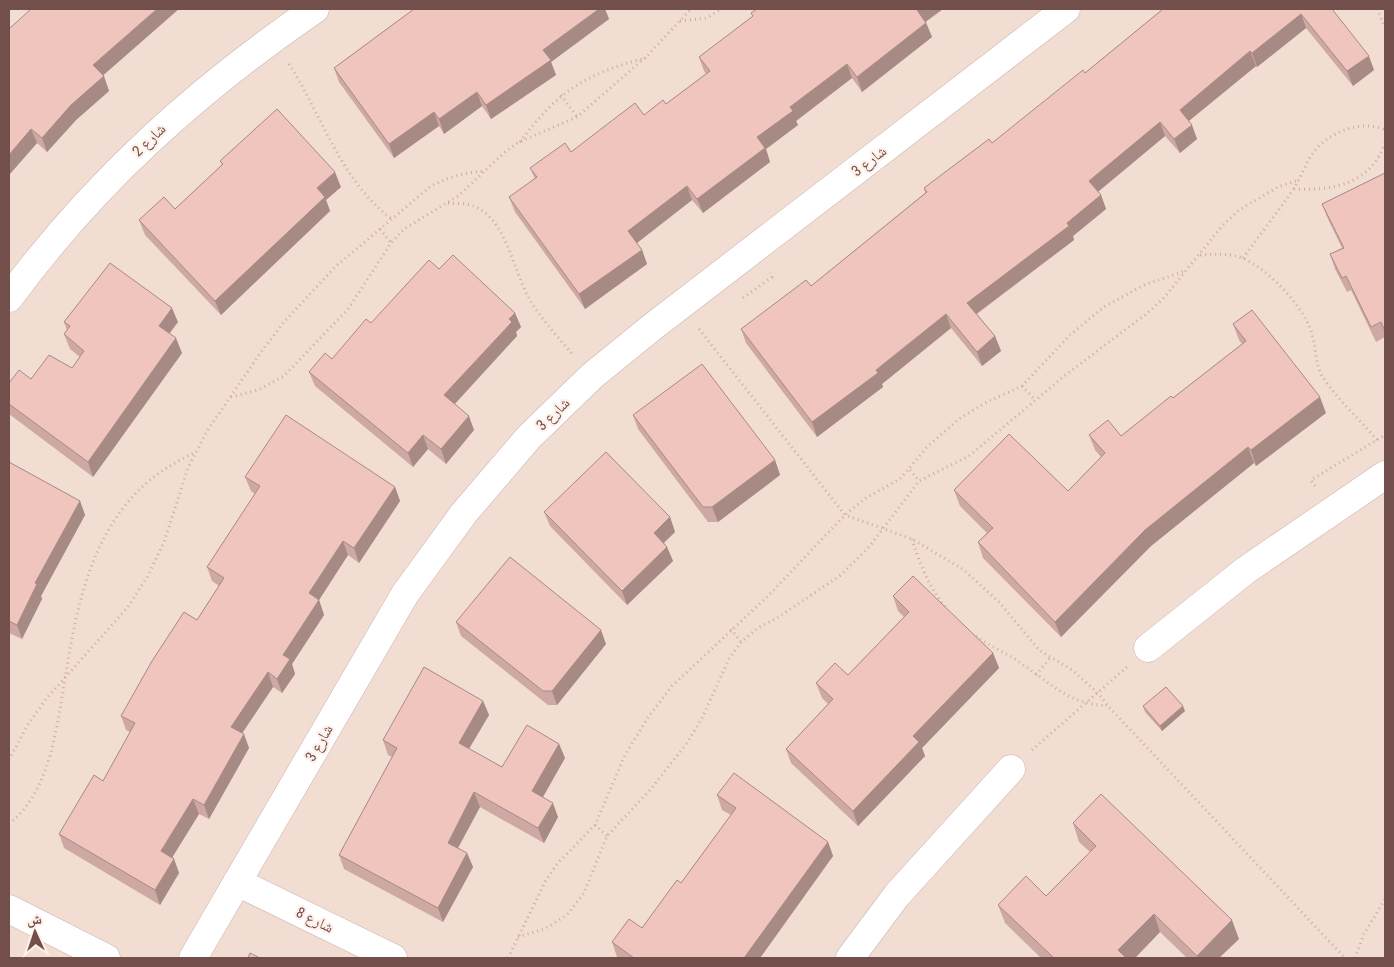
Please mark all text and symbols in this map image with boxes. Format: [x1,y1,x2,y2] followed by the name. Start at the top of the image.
[129,120,170,161] street label: شارع 2
[848,142,891,181] street label: شارع 3
[533,394,574,435] street label: شارع 3
[301,721,338,765] street label: شارع 3
[293,903,337,938] street label: شارع 8
[10,907,60,957] north arrow
[26,911,42,928] text: ش

